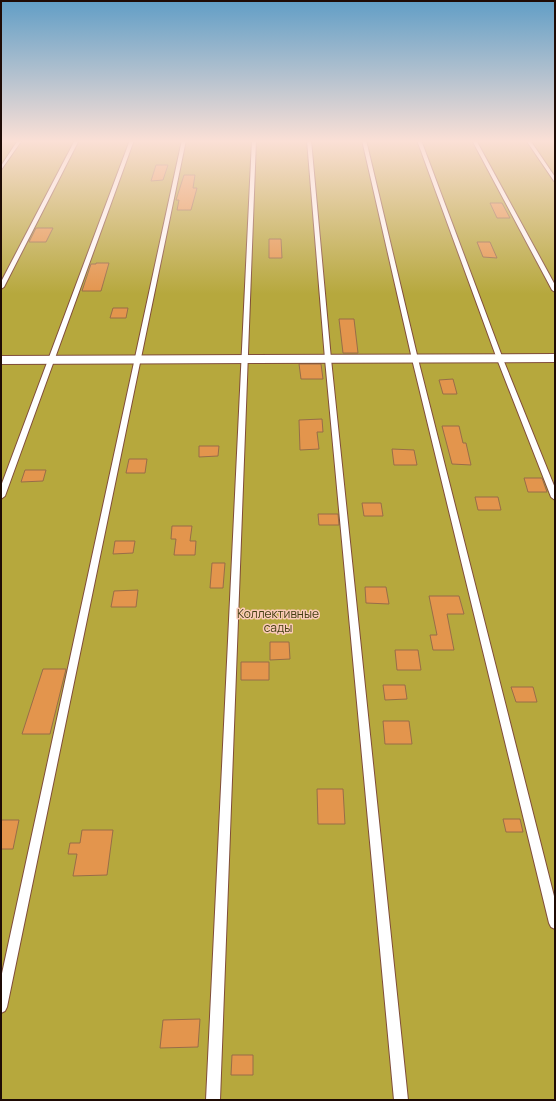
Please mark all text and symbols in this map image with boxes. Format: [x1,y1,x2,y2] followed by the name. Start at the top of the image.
[237,605,319,636] park label: Коллективные сады

